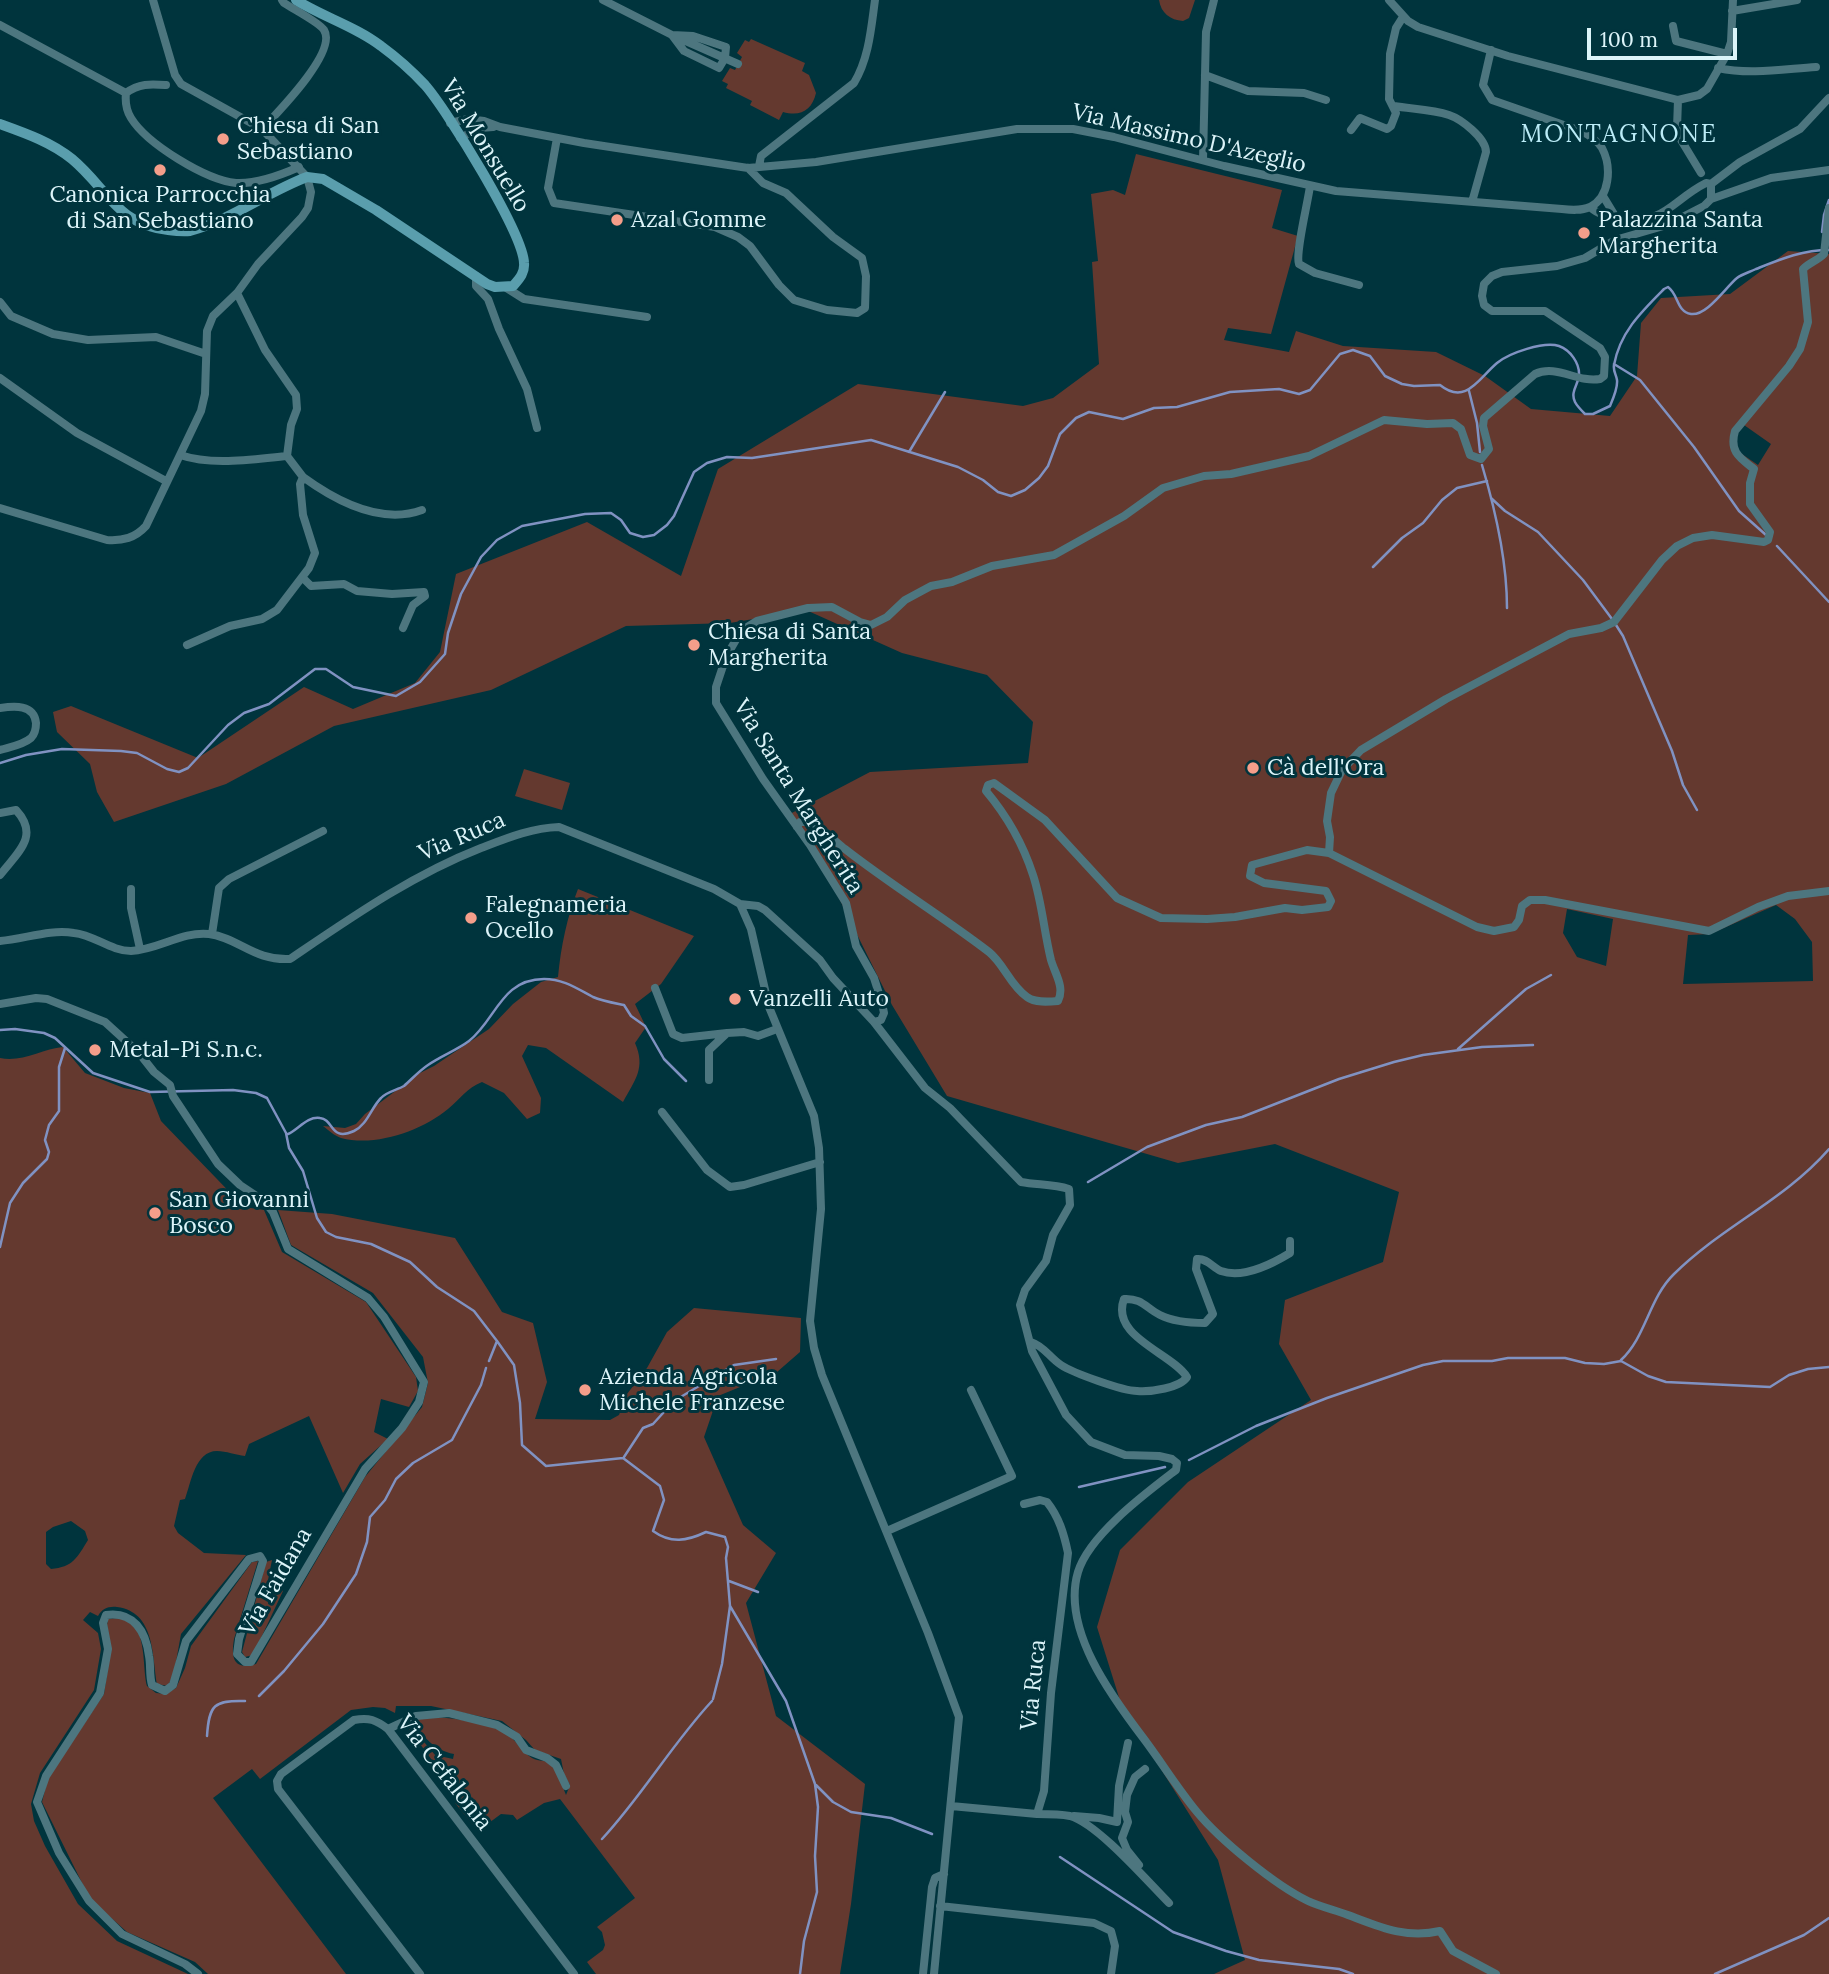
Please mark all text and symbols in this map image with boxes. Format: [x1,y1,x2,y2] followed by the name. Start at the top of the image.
[1591,14,1742,58] scale bar
[1600,26,1658,53] text: 100 m
[434,75,536,217] street label: Via Monsuello
[1069,99,1309,179] street label: Via Massimo D'Azeglio
[237,112,379,166] place label: Chiesa di San Sebastiano
[1522,121,1716,149] district label: MONTAGNONE
[215,131,231,147] marker: Chiesa di San Sebastiano
[152,162,168,178] marker: Canonica Parrocchia di San Sebastiano
[49,181,271,235] place label: Canonica Parrocchia di San Sebastiano
[631,206,767,234] place label: Azal Gomme
[1598,206,1763,260] place label: Palazzina Santa Margherita
[609,212,625,228] marker: Azal Gomme
[1576,225,1592,241] marker: Palazzina Santa Margherita
[708,618,871,672] place label: Chiesa di Santa Margherita
[686,637,702,653] marker: Chiesa di Santa Margherita
[727,695,869,899] street label: Via Santa Margherita
[1267,754,1384,782] place label: Cà dell'Ora
[1245,760,1261,776] marker: Cà dell'Ora
[415,806,509,868] street label: Via Ruca
[485,891,627,945] place label: Falegnameria Ocello
[463,910,479,926] marker: Falegnameria Ocello
[749,985,889,1013] place label: Vanzelli Auto
[727,991,743,1007] marker: Vanzelli Auto
[109,1036,263,1064] place label: Metal-Pi S.n.c.
[87,1042,103,1058] marker: Metal-Pi S.n.c.
[169,1186,309,1240] place label: San Giovanni Bosco
[147,1205,163,1221] marker: San Giovanni Bosco
[599,1363,785,1417] place label: Azienda Agricola Michele Franzese
[577,1382,593,1398] marker: Azienda Agricola Michele Franzese
[234,1523,318,1641] street label: Via Faidana
[1016,1638,1052,1732] street label: Via Ruca
[390,1710,498,1836] street label: Via Cefalonia

